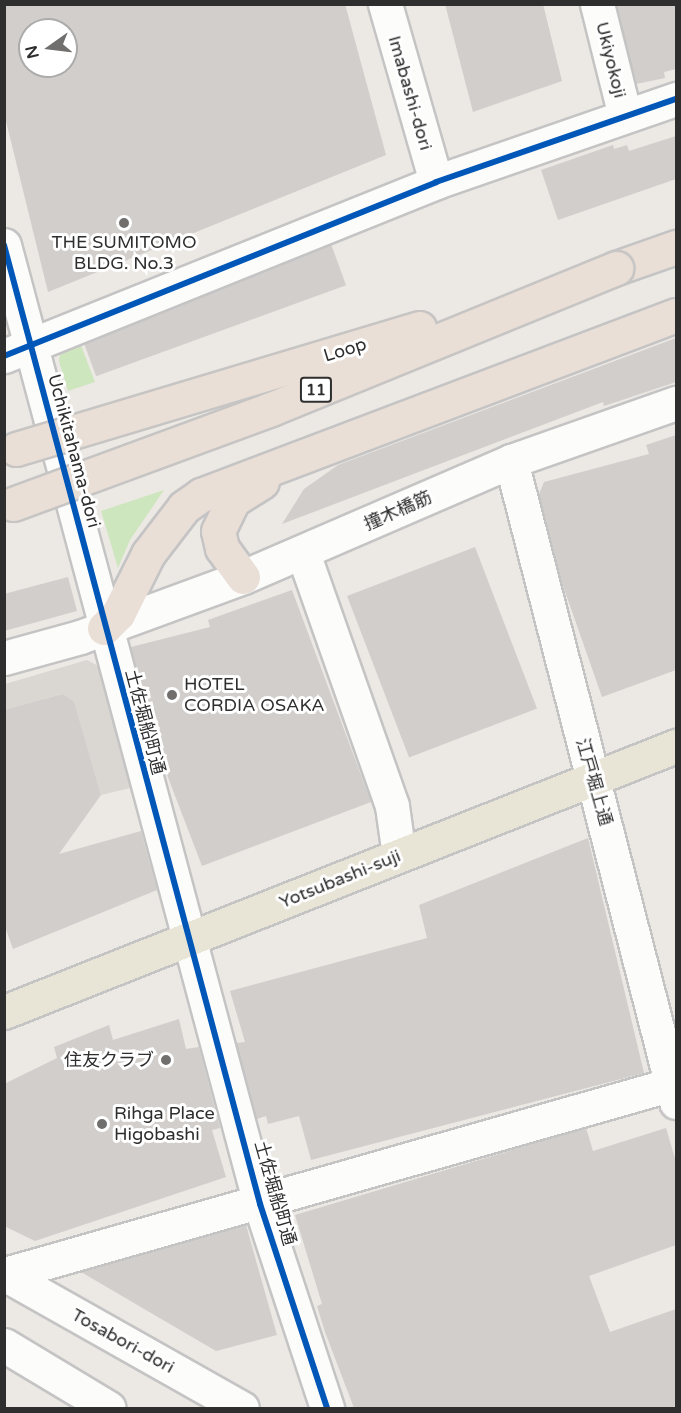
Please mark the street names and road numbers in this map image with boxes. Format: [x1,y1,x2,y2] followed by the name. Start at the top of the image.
[591,20,631,100] street label: Ukiyokoji
[383,33,437,153] street label: Imabashi-dori
[321,333,369,367] street label: Loop
[43,372,105,530] street label: Uchikitahama-dori
[300,377,332,403] road number: 11
[361,486,435,536] street label: 撞木橋筋
[121,667,169,777] street label: 土佐堀船町通
[571,736,617,828] street label: 江戸堀上通
[276,845,404,913] street label: Yotsubashi-suji
[250,1138,300,1248] street label: 土佐堀船町通
[68,1304,178,1378] street label: Tosabori-dori

